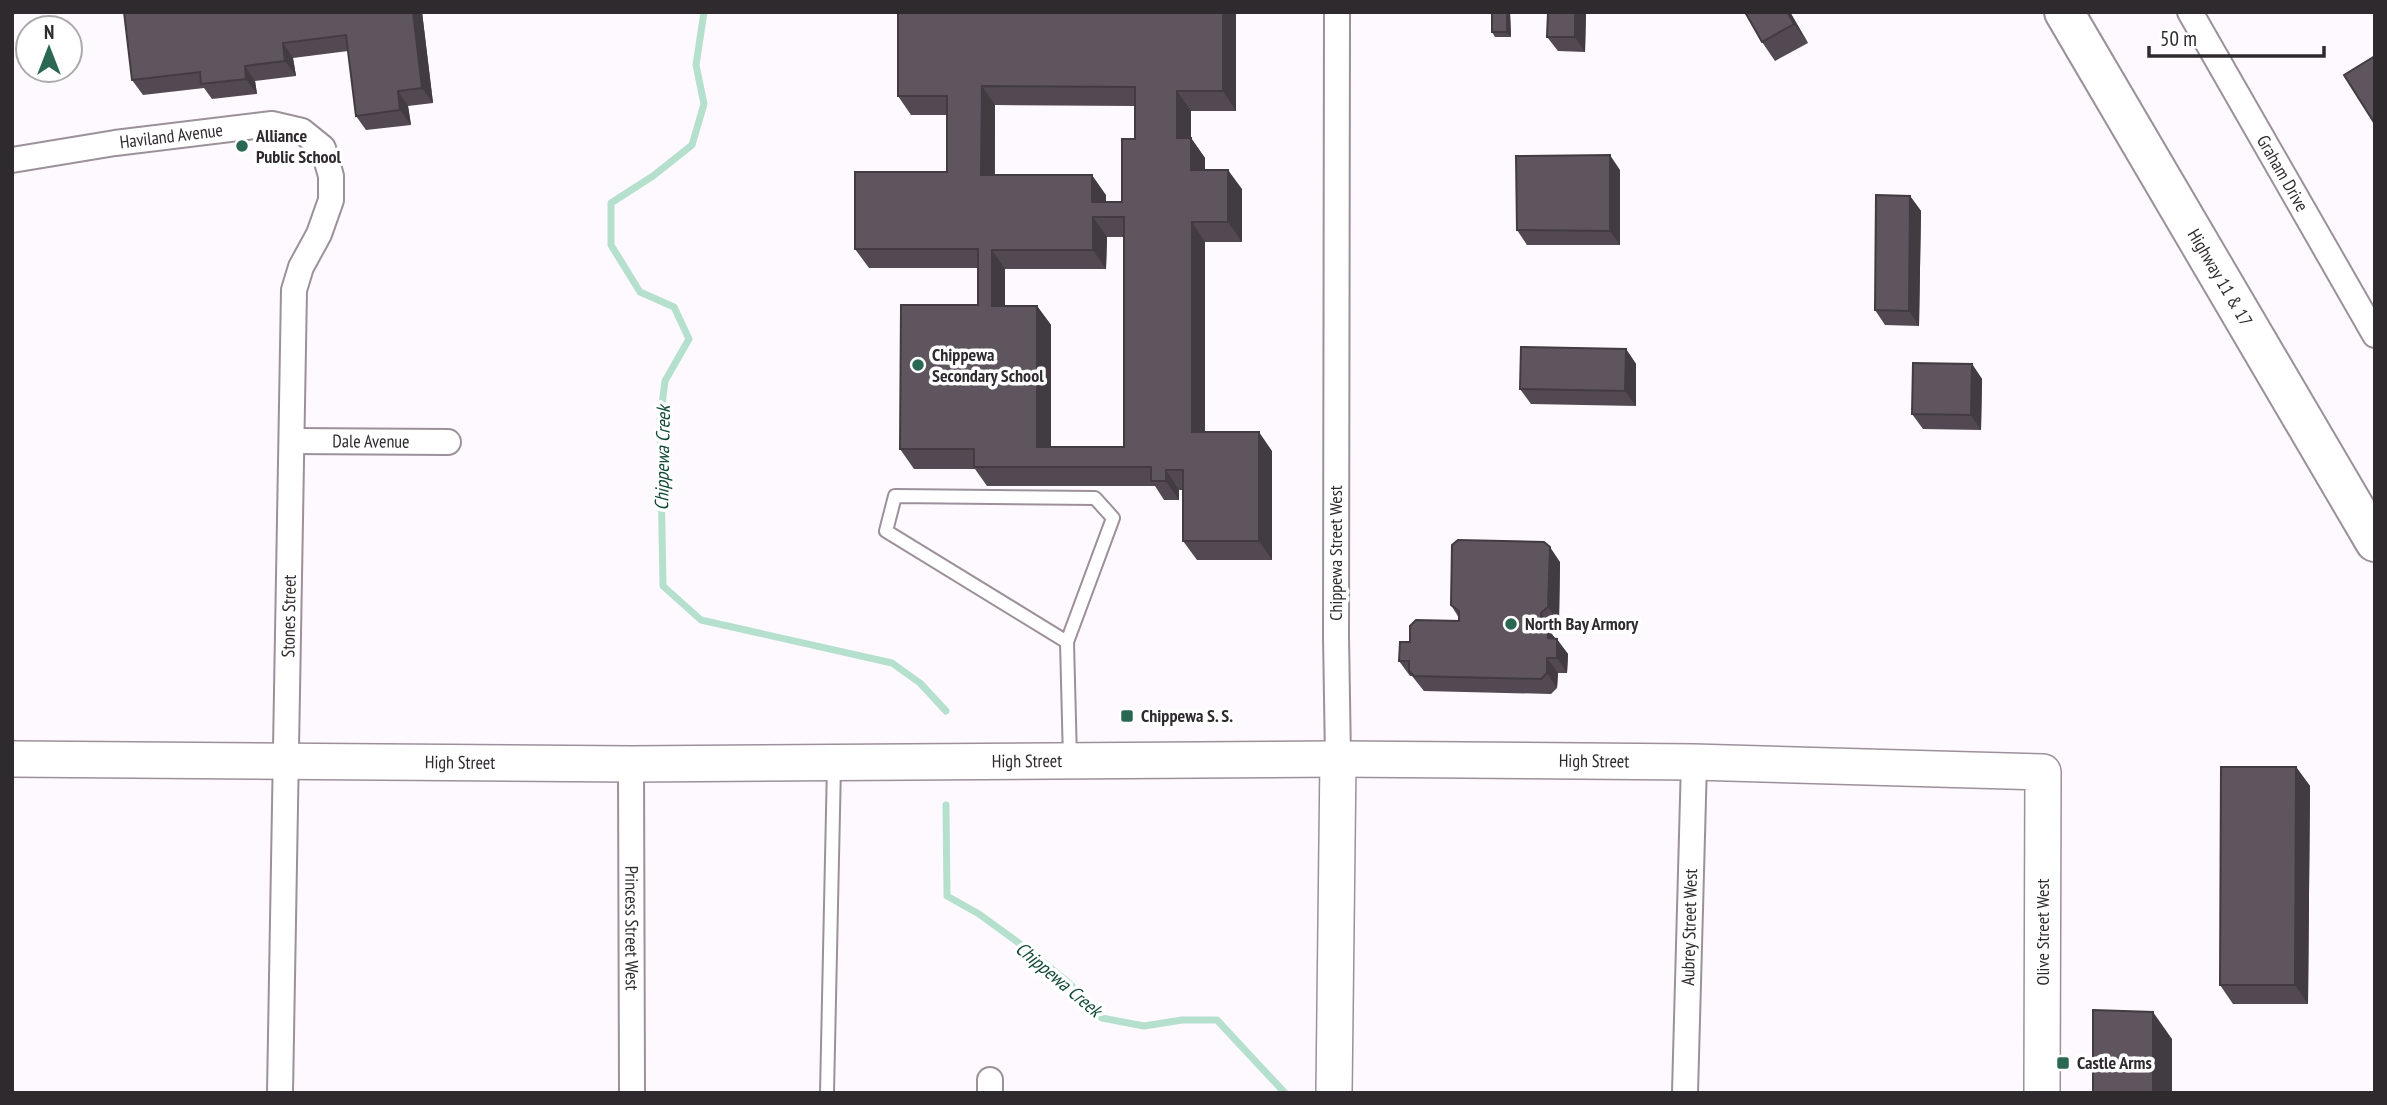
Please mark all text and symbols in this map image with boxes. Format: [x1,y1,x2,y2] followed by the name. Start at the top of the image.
[14,14,84,84] north arrow
[2149,14,2324,58] scale bar
[44,20,54,44] text: N
[2160,25,2197,52] text: 50 m
[118,118,224,153] street label: Haviland Avenue
[255,124,342,168] place label: Alliance Public School
[2252,131,2314,215] street label: Graham Drive
[234,138,250,154] marker: Alliance Public School
[2183,225,2258,330] street label: Highway 11 & 17
[932,343,1044,387] place label: Chippewa Secondary School
[910,357,926,373] marker: Chippewa Secondary School
[649,403,675,511] water label: Chippewa Creek
[332,429,410,453] street label: Dale Avenue
[1324,485,1347,621] street label: Chippewa Street West
[276,574,301,658] street label: Stones Street
[1525,612,1639,635] place label: North Bay Armory
[1503,616,1519,632] marker: North Bay Armory
[1141,704,1233,727] place label: Chippewa S. S.
[1119,708,1135,724] marker: Chippewa S. S.
[992,749,1062,772] street label: High Street
[1559,749,1629,772] street label: High Street
[425,750,495,774] street label: High Street
[620,866,644,990] street label: Princess Street West
[1676,868,1702,986] street label: Aubrey Street West
[2031,878,2054,985] street label: Olive Street West
[1011,936,1109,1024] water label: Chippewa Creek
[2077,1051,2152,1074] place label: Castle Arms
[2055,1055,2071,1071] marker: Castle Arms

